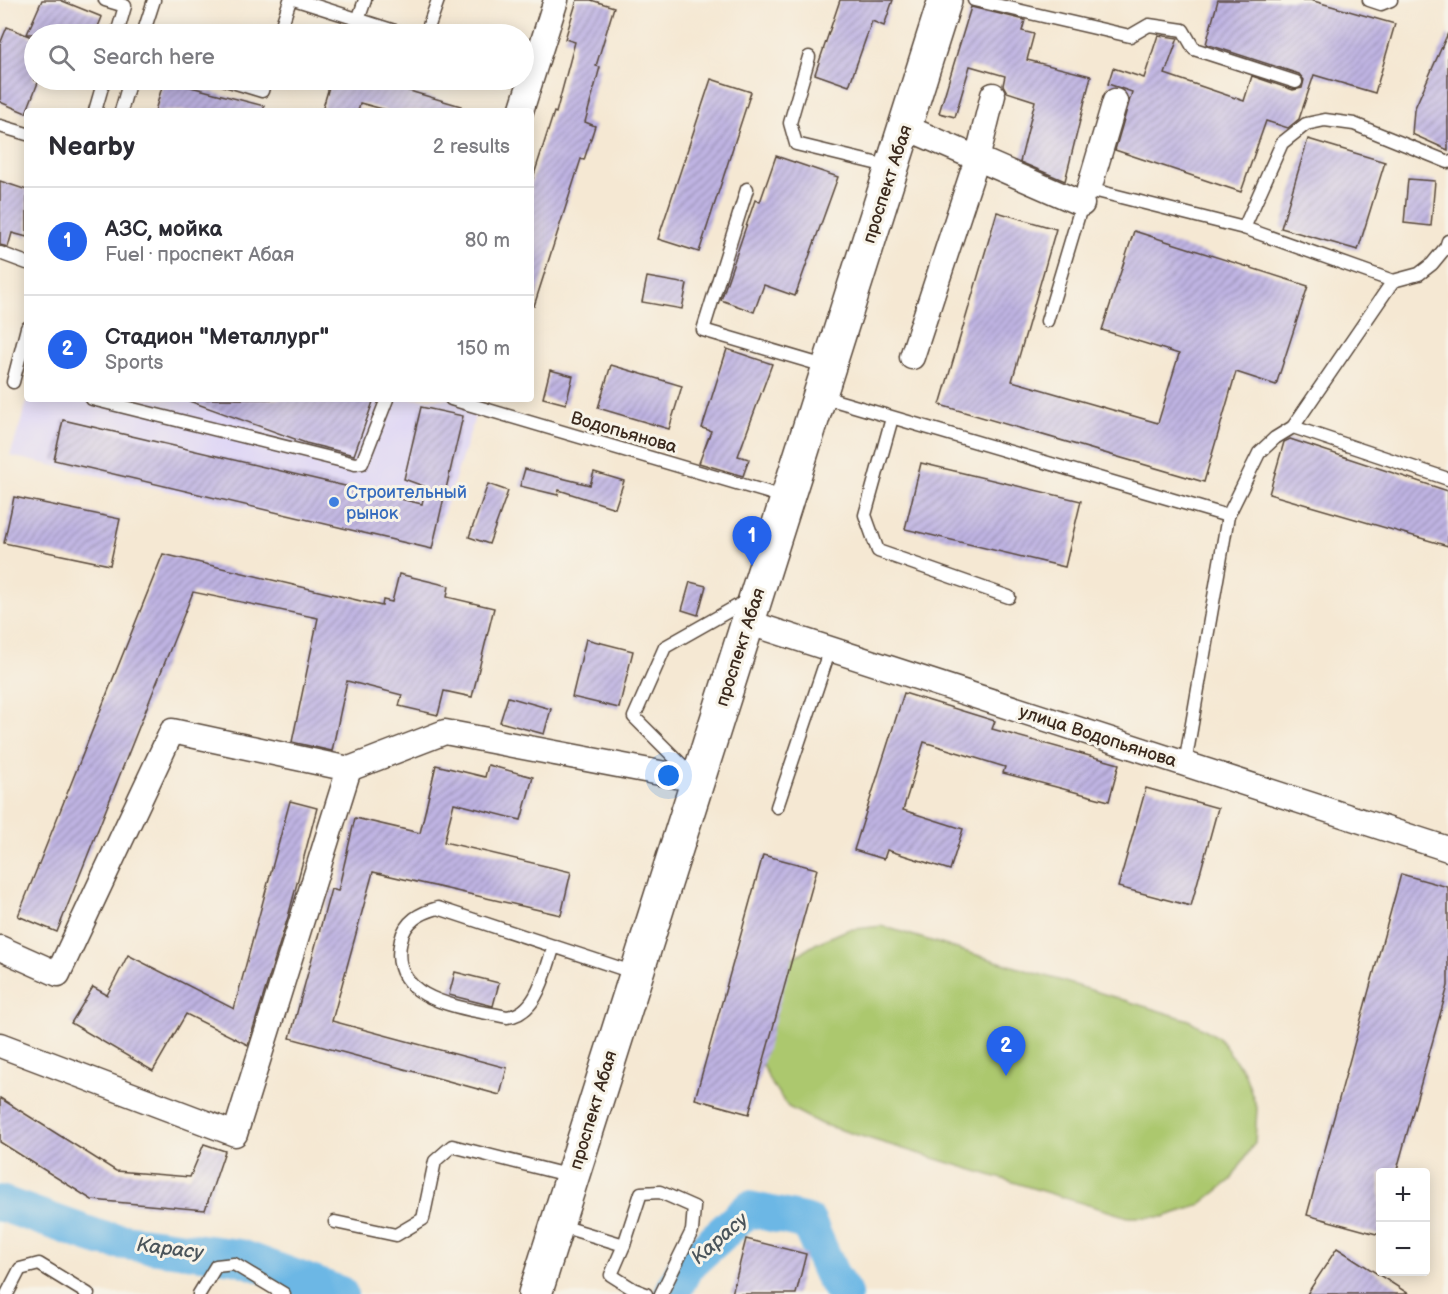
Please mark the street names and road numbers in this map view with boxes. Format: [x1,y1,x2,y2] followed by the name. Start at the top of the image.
[858,122,917,246] street label: проспект Абая
[568,407,680,458] street label: Водопьянова
[711,585,770,709] street label: проспект Абая
[1016,701,1180,772] street label: улица Водопьянова
[565,1048,622,1172] street label: проспект Абая

